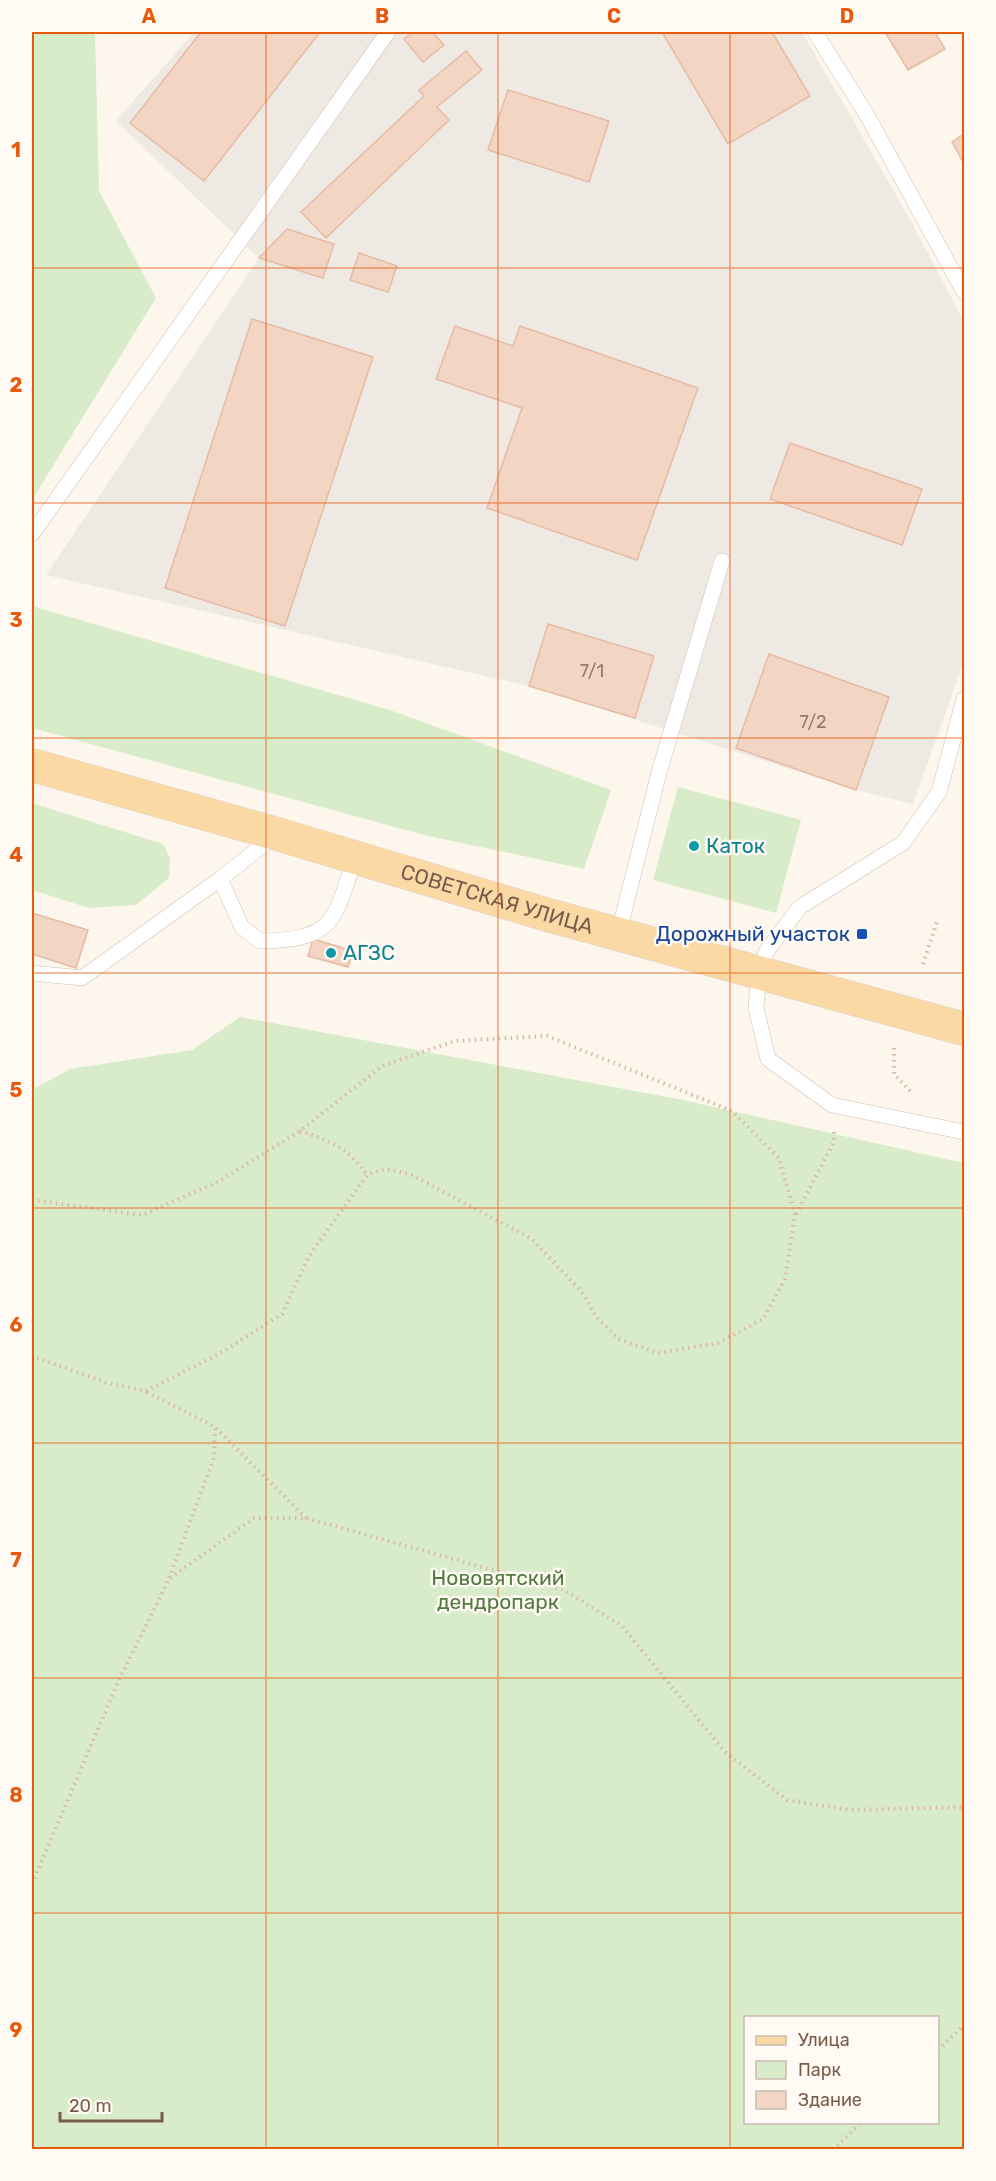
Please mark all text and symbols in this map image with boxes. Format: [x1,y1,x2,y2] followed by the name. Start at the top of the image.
[142,4,157,28] text: A
[375,4,389,28] text: B
[607,4,621,28] text: C
[840,4,854,28] text: D
[11,138,21,162] text: 1
[10,373,23,397] text: 2
[9,608,23,632] text: 3
[580,660,604,682] house number: 7/1
[799,711,827,733] house number: 7/2
[706,833,765,858] place label: Каток
[687,839,701,853] marker: Каток
[9,843,23,867] text: 4
[398,859,596,939] street label: СОВЕТСКАЯ УЛИЦА
[656,921,850,946] place label: Дорожный участок
[855,927,869,941] marker: Дорожный участок
[343,940,395,965] place label: АГЗС
[324,946,338,960] marker: АГЗС
[10,1078,23,1102] text: 5
[9,1313,23,1337] text: 6
[10,1548,22,1572] text: 7
[431,1565,565,1614] park label: Нововятский дендропарк
[9,1783,23,1807] text: 8
[744,2016,939,2124] legend
[10,2018,23,2042] text: 9
[798,2029,850,2051] text: Улица
[798,2059,842,2081] text: Парк
[60,2085,162,2123] scale bar
[798,2089,862,2111] text: Здание
[69,2095,111,2117] text: 20 m

